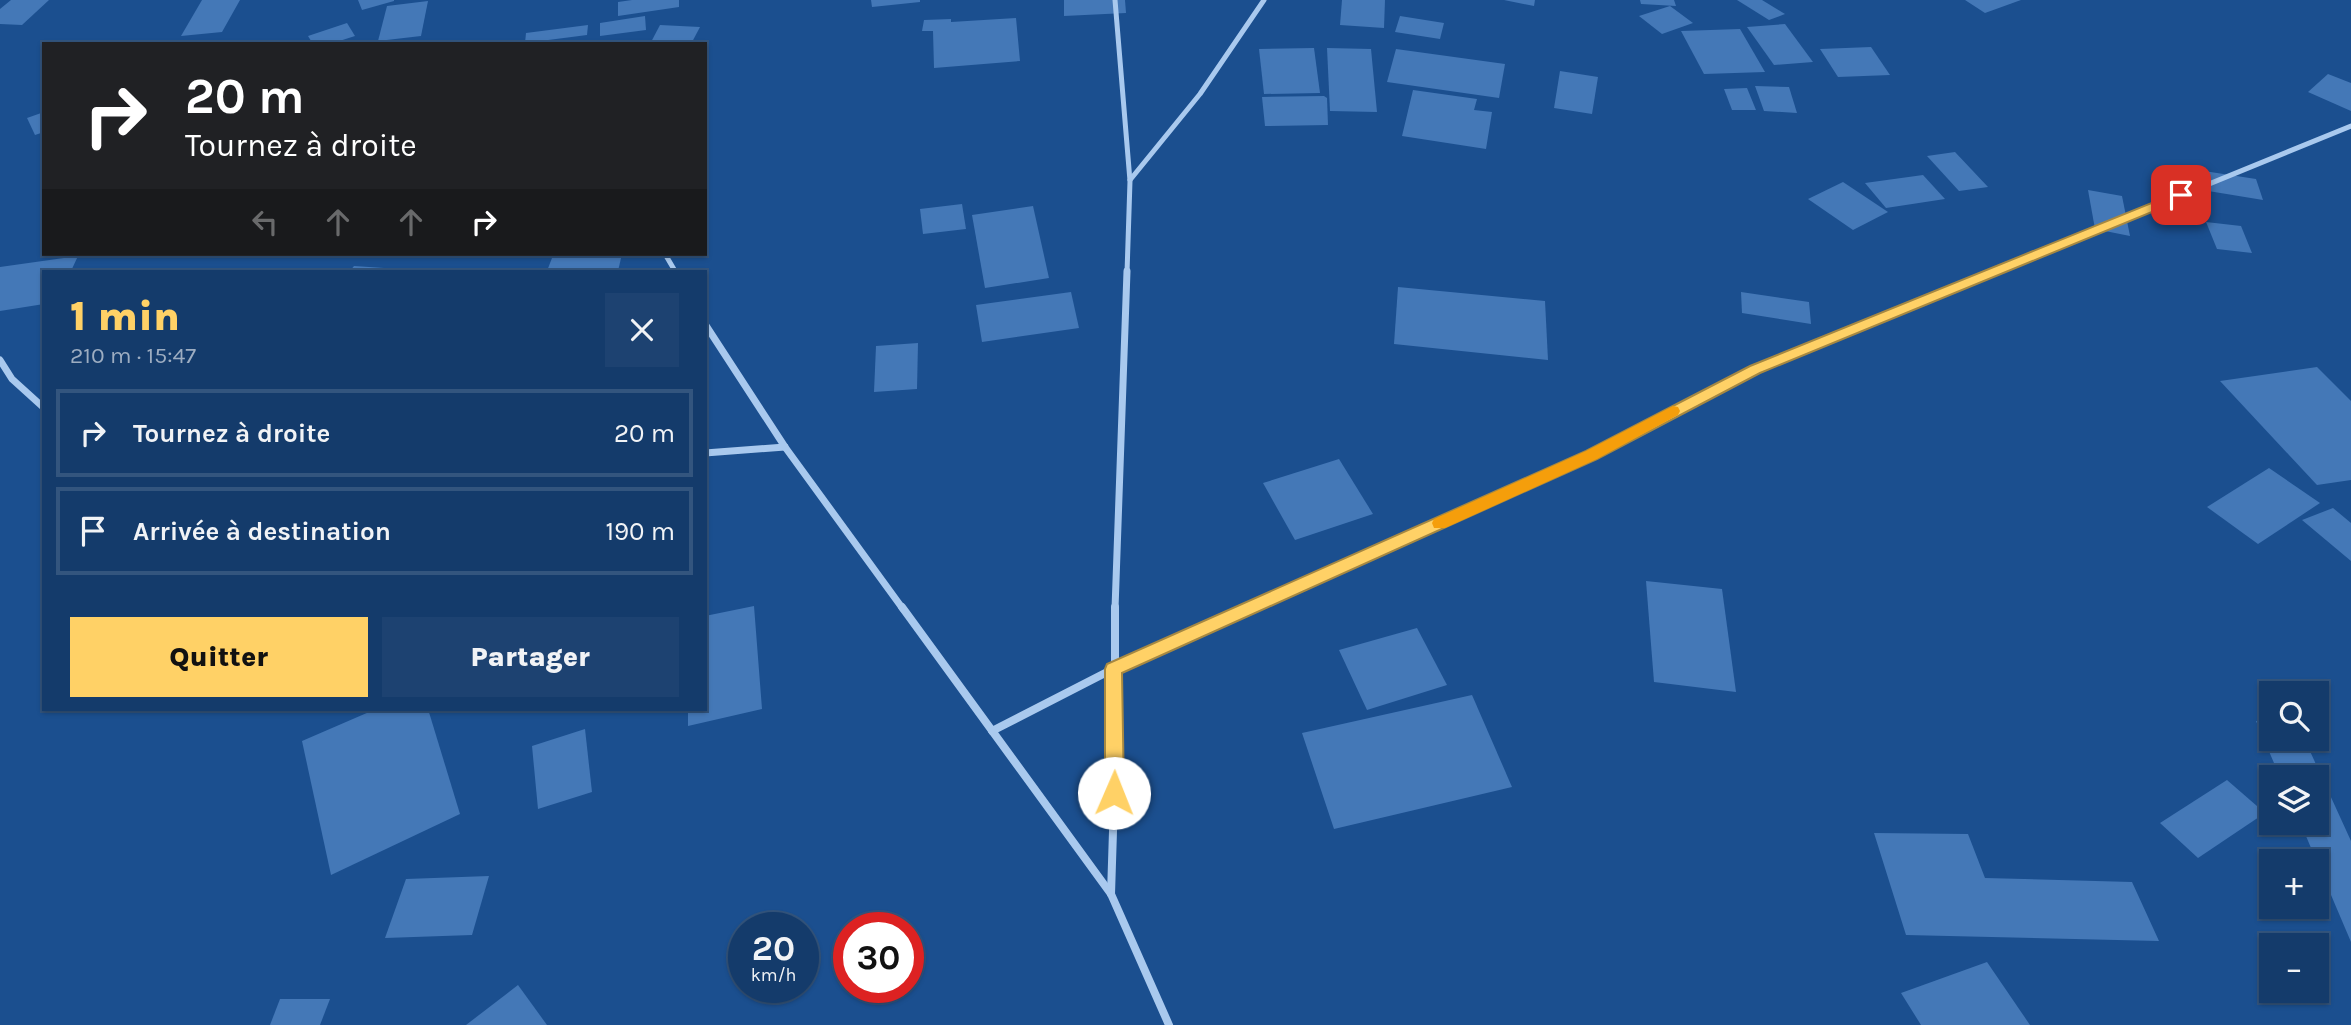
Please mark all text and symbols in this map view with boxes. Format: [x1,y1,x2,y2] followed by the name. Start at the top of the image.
[185,68,305,125] text: 20 m
[70,70,161,161] icon: right
[185,127,417,164] text: Tournez à droite
[2151,165,2211,225] pin
[2162,176,2200,214] icon: arrive
[246,203,284,241] icon: left
[319,203,357,241] icon: ahead
[392,203,430,241] icon: ahead
[465,203,503,241] icon: right
[70,291,180,341] text: 1 min
[605,293,679,367] button: close
[70,342,196,369] text: 210 m · 15:47
[74,414,112,452] icon: right
[133,418,330,449] text: Tournez à droite
[614,418,675,449] text: 20 m
[74,512,112,550] icon: arrive
[133,516,391,547] text: Arrivée à destination
[605,516,675,547] text: 190 m
[70,617,368,697] button: Quitter
[382,617,679,697] button: Partager
[2259,681,2329,1003] map controls
[2259,681,2329,751] button: search
[1077,756,1151,830] position arrow
[2259,765,2329,835] button: layers
[2259,849,2329,919] button: +
[833,912,924,1003] speed limit sign: 30
[752,928,795,969] text: 20
[2259,933,2329,1003] button: −
[751,964,796,986] text: km/h

